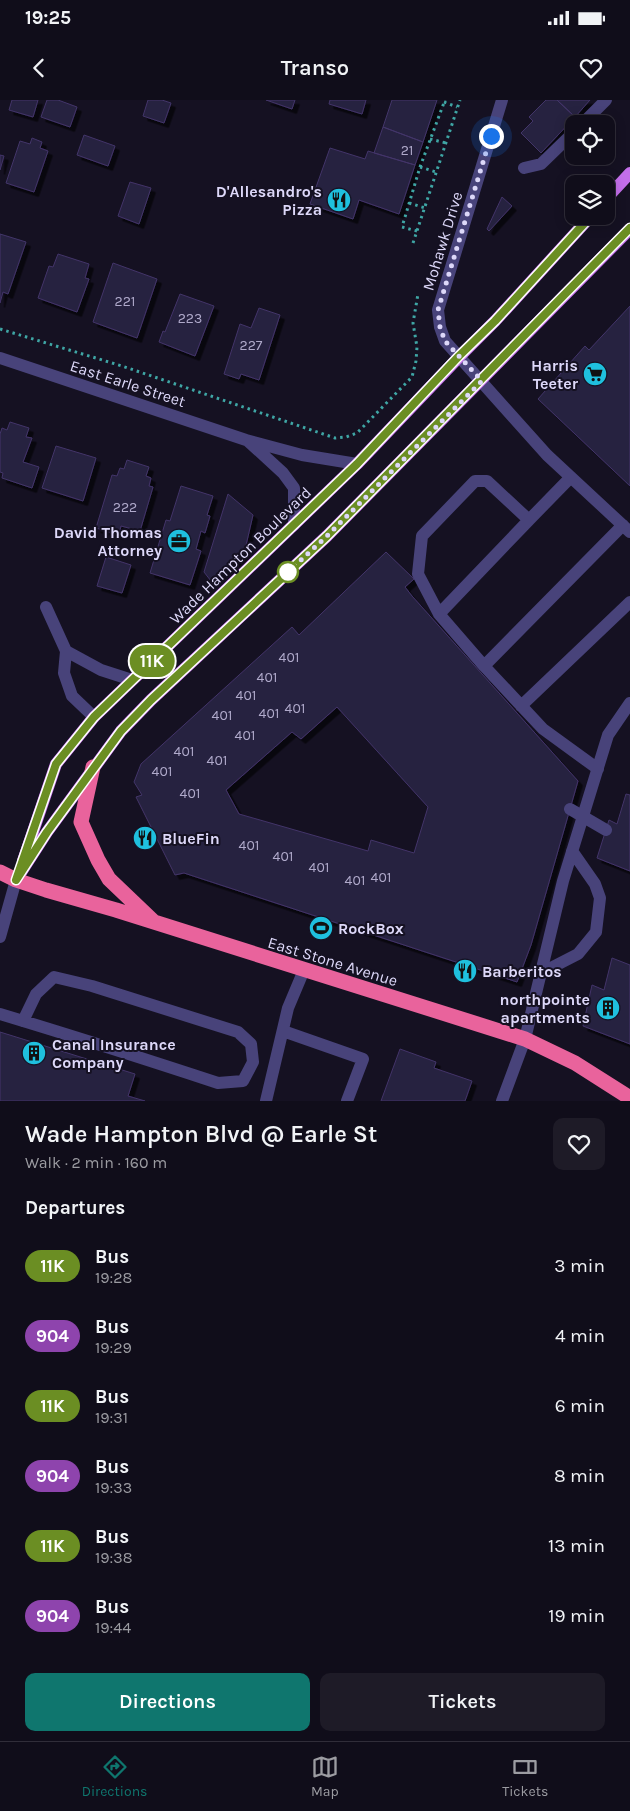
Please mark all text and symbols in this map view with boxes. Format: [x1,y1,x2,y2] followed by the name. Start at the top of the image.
[25,7,71,29] text: 19:25
[25,54,53,82] icon: back
[577,54,605,82] icon: heart
[281,55,349,81] text: Transo
[565,115,615,225] map controls
[565,115,615,165] button: locate
[479,124,504,149] your location
[401,142,413,159] house number: 21
[565,175,615,225] button: layers
[216,182,322,219] place label: D'Allesandro's Pizza
[326,187,352,213] restaurant icon: D'Allesandro's Pizza
[418,189,467,293] street label: Mohawk Drive
[115,293,135,310] house number: 221
[178,310,202,327] house number: 223
[240,337,263,354] house number: 227
[68,356,188,411] street label: East Earle Street
[531,356,579,393] place label: Harris Teeter
[582,361,608,387] supermarket icon: Harris Teeter
[166,483,315,628] street label: Wade Hampton Boulevard
[113,499,137,516] house number: 222
[54,523,162,560] place label: David Thomas Attorney
[166,528,192,554] office icon: David Thomas Attorney
[277,561,299,583] unlabelled marker
[123,645,181,677] line badge: 11K
[279,649,299,666] house number: 401
[140,650,164,672] text: 11K
[257,669,277,686] house number: 401
[236,687,256,704] house number: 401
[285,700,305,717] house number: 401
[259,705,279,722] house number: 401
[212,707,232,724] house number: 401
[235,727,255,744] house number: 401
[174,743,194,760] house number: 401
[207,752,227,769] house number: 401
[152,763,172,780] house number: 401
[180,785,200,802] house number: 401
[132,825,158,851] restaurant icon: BlueFin
[162,829,220,848] place label: BlueFin
[239,837,259,854] house number: 401
[273,848,293,865] house number: 401
[309,859,329,876] house number: 401
[371,869,391,886] house number: 401
[345,872,365,889] house number: 401
[308,915,334,941] sports icon: RockBox
[338,919,404,938] place label: RockBox
[266,933,400,990] street label: East Stone Avenue
[452,958,478,984] restaurant icon: Barberitos
[482,962,562,981] place label: Barberitos
[500,990,590,1027] place label: northpointe apartments
[595,995,621,1021] building icon: northpointe apartments
[52,1035,176,1072] place label: Canal Insurance Company
[21,1040,47,1066] building icon: Canal Insurance Company
[553,1118,605,1170] button: heart
[25,1120,377,1148] text: Wade Hampton Blvd @ Earle St
[25,1153,167,1172] text: Walk · 2 min · 160 m
[25,1197,125,1219] text: Departures
[95,1246,129,1268] text: Bus
[40,1255,65,1277] text: 11K
[554,1255,605,1277] text: 3 min
[95,1268,132,1287] text: 19:28
[95,1316,129,1338] text: Bus
[36,1325,69,1347] text: 904
[555,1325,605,1347] text: 4 min
[95,1338,132,1357] text: 19:29
[95,1386,129,1408] text: Bus
[40,1395,65,1417] text: 11K
[555,1395,605,1417] text: 6 min
[95,1408,128,1427] text: 19:31
[95,1456,129,1478] text: Bus
[36,1465,69,1487] text: 904
[554,1465,605,1487] text: 8 min
[95,1478,132,1497] text: 19:33
[95,1526,129,1548] text: Bus
[40,1535,65,1557] text: 11K
[548,1535,605,1557] text: 13 min
[95,1548,133,1567] text: 19:38
[95,1596,129,1618] text: Bus
[36,1605,69,1627] text: 904
[548,1605,605,1627] text: 19 min
[95,1618,131,1637] text: 19:44
[25,1673,310,1731] button: Directions
[320,1673,605,1731] button: Tickets
[82,1753,147,1800] tab: Directions
[311,1753,339,1800] tab: Map
[502,1753,548,1800] tab: Tickets

